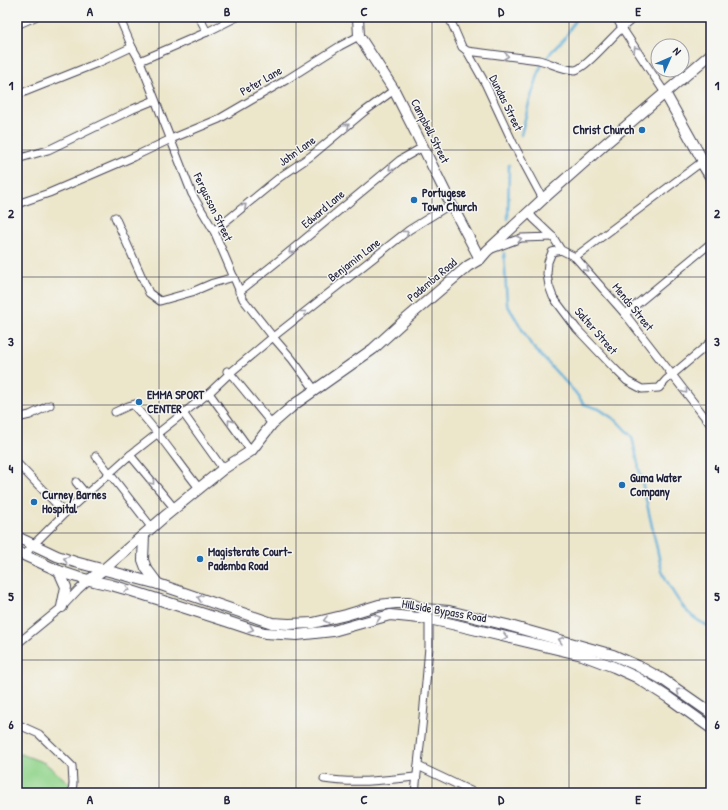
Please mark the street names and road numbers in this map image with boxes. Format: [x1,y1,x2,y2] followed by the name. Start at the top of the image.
[236,62,285,99] street label: Peter Lane
[486,72,528,135] street label: Dundas Street
[407,96,454,167] street label: Campbell Street
[275,131,319,170] street label: John Lane
[189,169,238,245] street label: Fergusson Street
[297,185,348,232] street label: Edward Lane
[324,234,384,285] street label: Benjamin Lane
[403,254,460,305] street label: Pademba Road
[609,279,659,335] street label: Mends Street
[571,303,622,359] street label: Salter Street
[400,595,488,626] street label: Hillside Bypass Road

